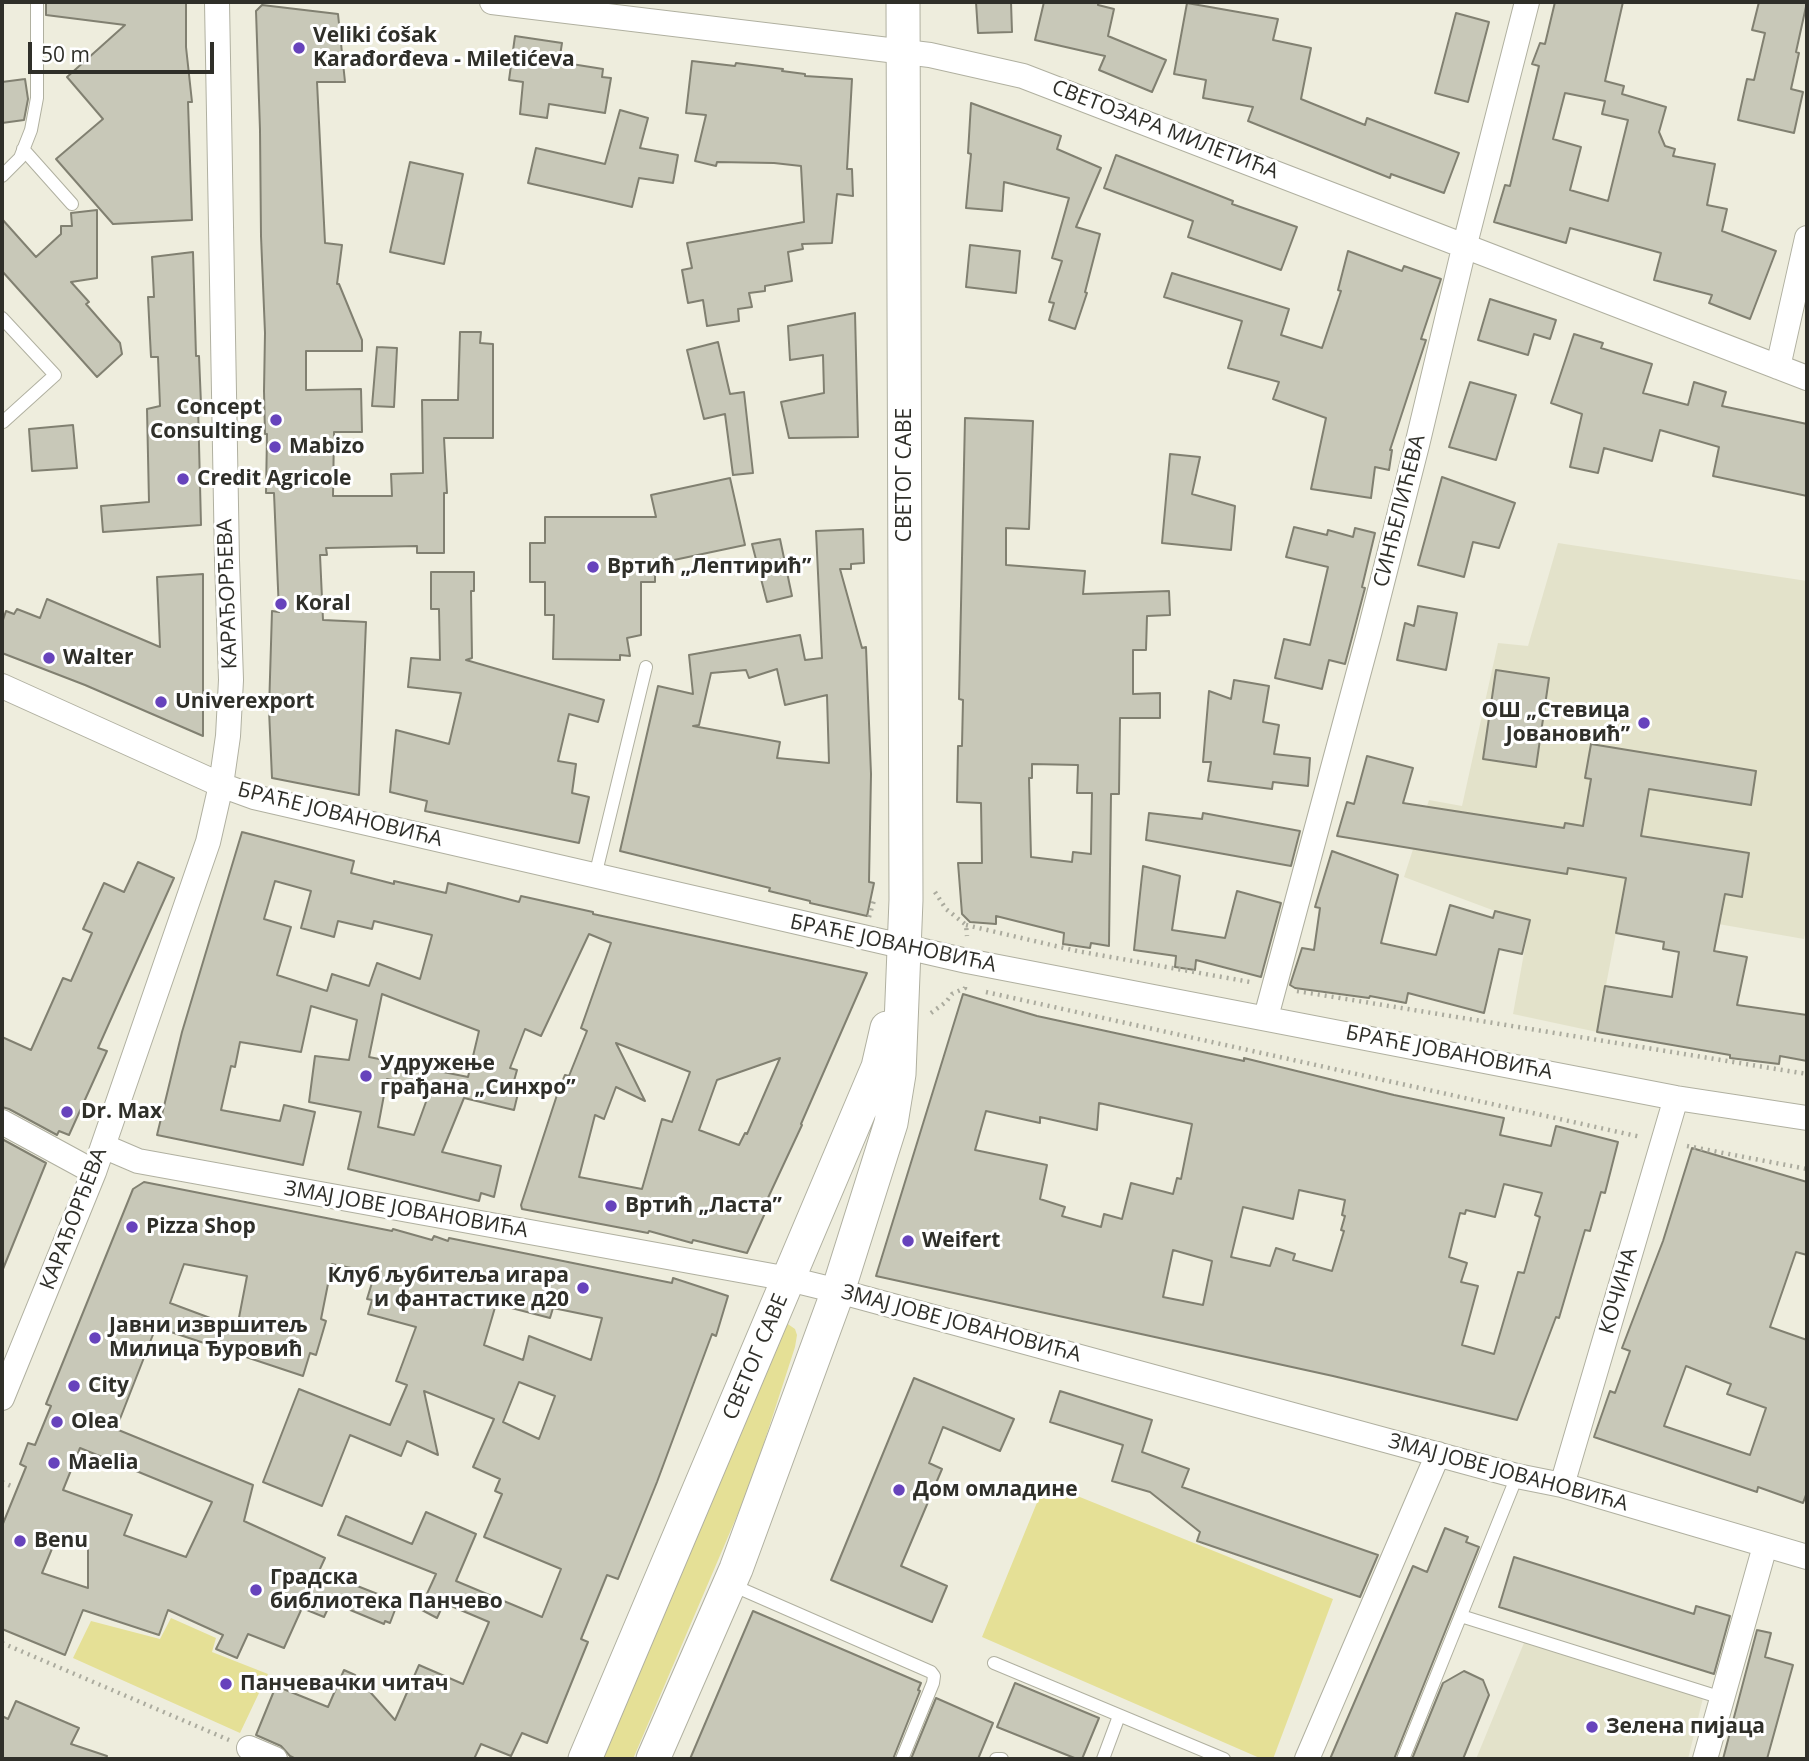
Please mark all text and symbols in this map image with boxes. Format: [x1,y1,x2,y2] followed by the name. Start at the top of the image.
[313,23,575,73] place label: Veliki ćošak Karađorđeva - Miletićeva
[32,28,217,72] scale bar
[41,40,90,68] text: 50 m
[291,40,307,56] marker: Veliki ćošak Karađorđeva - Miletićeva
[1048,75,1282,185] street label: СВЕТОЗАРА МИЛЕТИЋА
[150,395,262,445] place label: Concept Consulting
[892,408,918,542] street label: СВЕТОГ САВЕ
[268,412,284,428] marker: Concept Consulting
[1369,432,1431,590] street label: СИНЂЕЛИЋЕВА
[289,434,364,460] place label: Mabizo
[267,439,283,455] marker: Mabizo
[197,466,352,492] place label: Credit Agricole
[175,471,191,487] marker: Credit Agricole
[213,518,243,670] street label: КАРАЂОРЂЕВА
[607,554,811,580] place label: Вртић „Лептирић”
[585,559,601,575] marker: Вртић „Лептирић”
[295,591,351,617] place label: Koral
[273,596,289,612] marker: Koral
[63,645,133,671] place label: Walter
[41,650,57,666] marker: Walter
[175,689,314,715] place label: Univerexport
[153,694,169,710] marker: Univerexport
[1482,698,1630,748] place label: ОШ „Стевица Јовановић”
[1636,715,1652,731] marker: ОШ „Стевица Јовановић”
[235,777,445,853] street label: БРАЋЕ ЈОВАНОВИЋА
[788,910,998,978] street label: БРАЋЕ ЈОВАНОВИЋА
[1343,1021,1555,1085] street label: БРАЋЕ ЈОВАНОВИЋА
[380,1051,576,1101] place label: Удружење грађана „Синхро”
[358,1068,374,1084] marker: Удружење грађана „Синхро”
[81,1099,162,1125] place label: Dr. Max
[59,1104,75,1120] marker: Dr. Max
[35,1144,113,1294] street label: КАРАЂОРЂЕВА
[282,1176,530,1244] street label: ЗМАЈ ЈОВЕ ЈОВАНОВИЋА
[625,1193,782,1219] place label: Вртић „Ласта”
[603,1198,619,1214] marker: Вртић „Ласта”
[146,1214,256,1240] place label: Pizza Shop
[124,1219,140,1235] marker: Pizza Shop
[922,1228,1000,1254] place label: Weifert
[900,1233,916,1249] marker: Weifert
[1595,1245,1643,1337] street label: КОЧИНА
[327,1263,569,1313] place label: Клуб љубитеља игара и фантастике д20
[575,1280,591,1296] marker: Клуб љубитеља игара и фантастике д20
[838,1280,1084,1368] street label: ЗМАЈ ЈОВЕ ЈОВАНОВИЋА
[718,1290,794,1424] street label: СВЕТОГ САВЕ
[109,1313,308,1363] place label: Јавни извршитељ Милица Ђуровић
[87,1330,103,1346] marker: Јавни извршитељ Милица Ђуровић
[88,1373,129,1399] place label: City
[66,1378,82,1394] marker: City
[71,1409,119,1435] place label: Olea
[49,1414,65,1430] marker: Olea
[1385,1429,1631,1517] street label: ЗМАЈ ЈОВЕ ЈОВАНОВИЋА
[68,1450,138,1476] place label: Maelia
[46,1455,62,1471] marker: Maelia
[913,1477,1078,1503] place label: Дом омладине
[891,1482,907,1498] marker: Дом омладине
[34,1528,88,1554] place label: Benu
[12,1533,28,1549] marker: Benu
[270,1565,503,1615] place label: Градска библиотека Панчево
[248,1582,264,1598] marker: Градска библиотека Панчево
[240,1671,449,1697] place label: Панчевачки читач
[218,1676,234,1692] marker: Панчевачки читач
[1606,1714,1765,1740] place label: Зелена пијаца
[1584,1719,1600,1735] marker: Зелена пијаца

